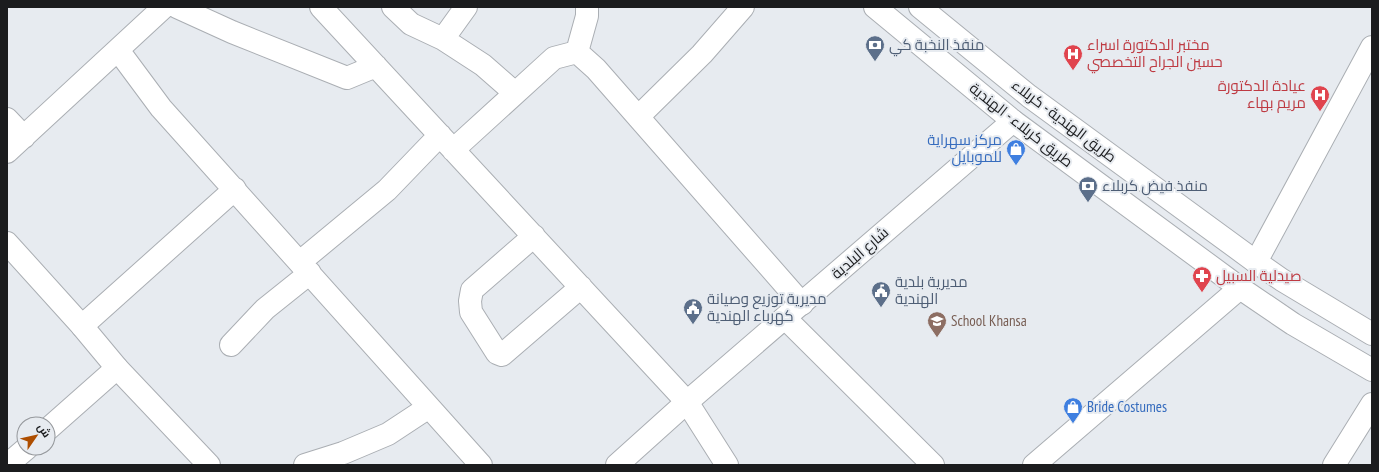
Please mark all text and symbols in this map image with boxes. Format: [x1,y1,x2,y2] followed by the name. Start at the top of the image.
[864,34,886,62] bank icon: منفذ النخبة كي
[889,35,984,57] place label: منفذ النخبة كي
[1087,35,1223,74] place label: مختبر الدكتورة اسراء حسين الجراح التخصصي
[1062,43,1084,71] hospital icon: مختبر الدكتورة اسراء حسين الجراح التخصصي
[1008,75,1120,167] street label: طريق الهندية - كربلاء
[1218,76,1306,113] place label: عيادة الدكتورة مريم بهاء
[965,78,1077,172] street label: طريق كربلاء - الهندية
[1309,84,1331,112] hospital icon: عيادة الدكتورة مريم بهاء
[927,130,1002,167] place label: مركز سهراية للموبايل
[1005,138,1027,166] shop icon: مركز سهراية للموبايل
[1077,175,1099,203] bank icon: منفذ فيض كربلاء
[1102,176,1208,196] place label: منفذ فيض كربلاء
[827,222,894,284] street label: شارع البلدية
[1191,265,1213,293] pharmacy icon: صيدلية السبيل
[1216,266,1302,286] place label: صيدلية السبيل
[895,272,968,309] place label: مديرية بلدية الهندية
[870,280,892,308] public building icon: مديرية بلدية الهندية
[707,289,827,326] place label: مديرية توزيع وصيانة كهرباء الهندية
[682,297,704,325] public building icon: مديرية توزيع وصيانة كهرباء الهندية
[926,310,948,338] school or university icon: School Khansa
[951,311,1027,330] place label: School Khansa
[1062,396,1084,424] shop icon: Bride Costumes
[1087,397,1167,416] place label: Bride Costumes
[16,416,56,456] north arrow
[35,421,54,440] text: ش

